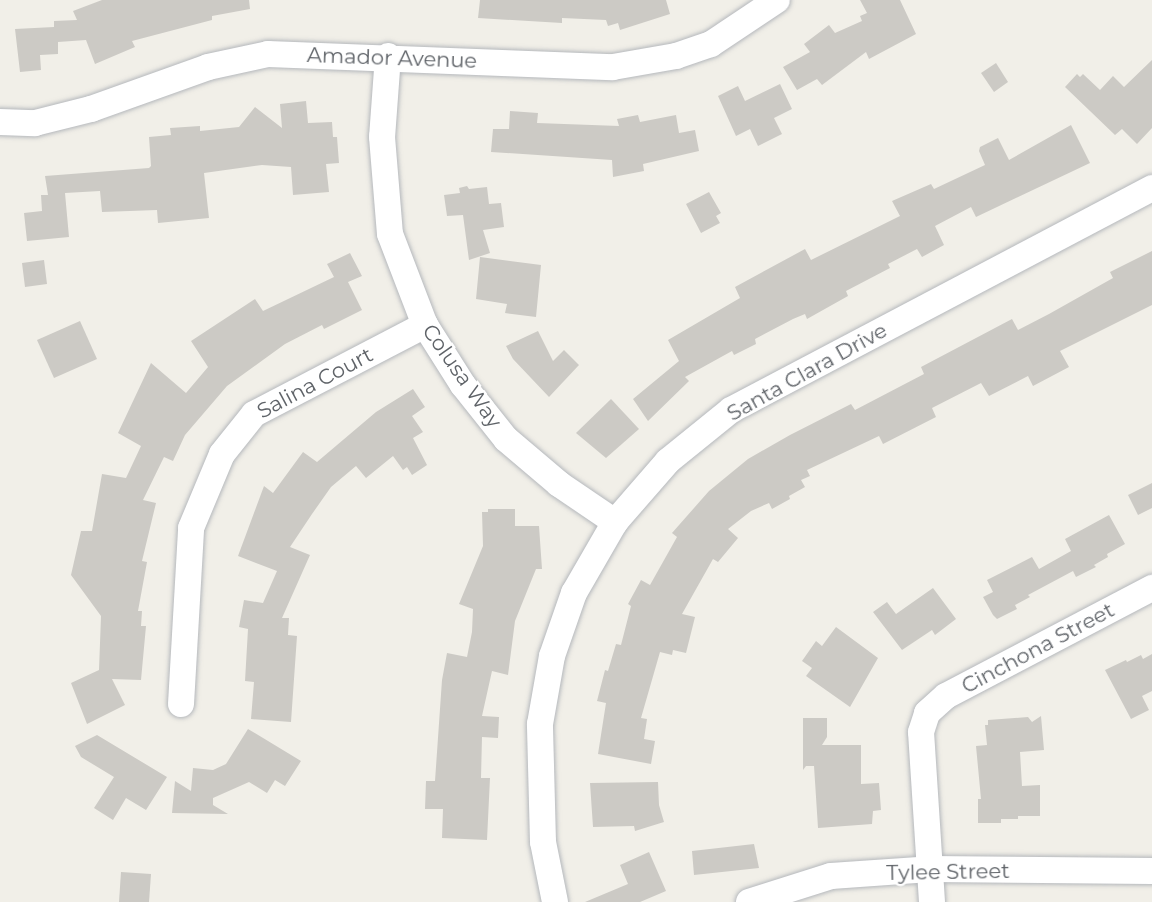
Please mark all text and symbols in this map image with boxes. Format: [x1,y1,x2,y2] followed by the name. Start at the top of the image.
[306,42,478,74] street label: Amador Avenue
[723,318,891,426] street label: Santa Clara Drive
[417,319,507,433] street label: Colusa Way
[253,342,377,424] street label: Salina Court
[957,597,1119,699] street label: Cinchona Street
[886,858,1010,886] street label: Tylee Street

